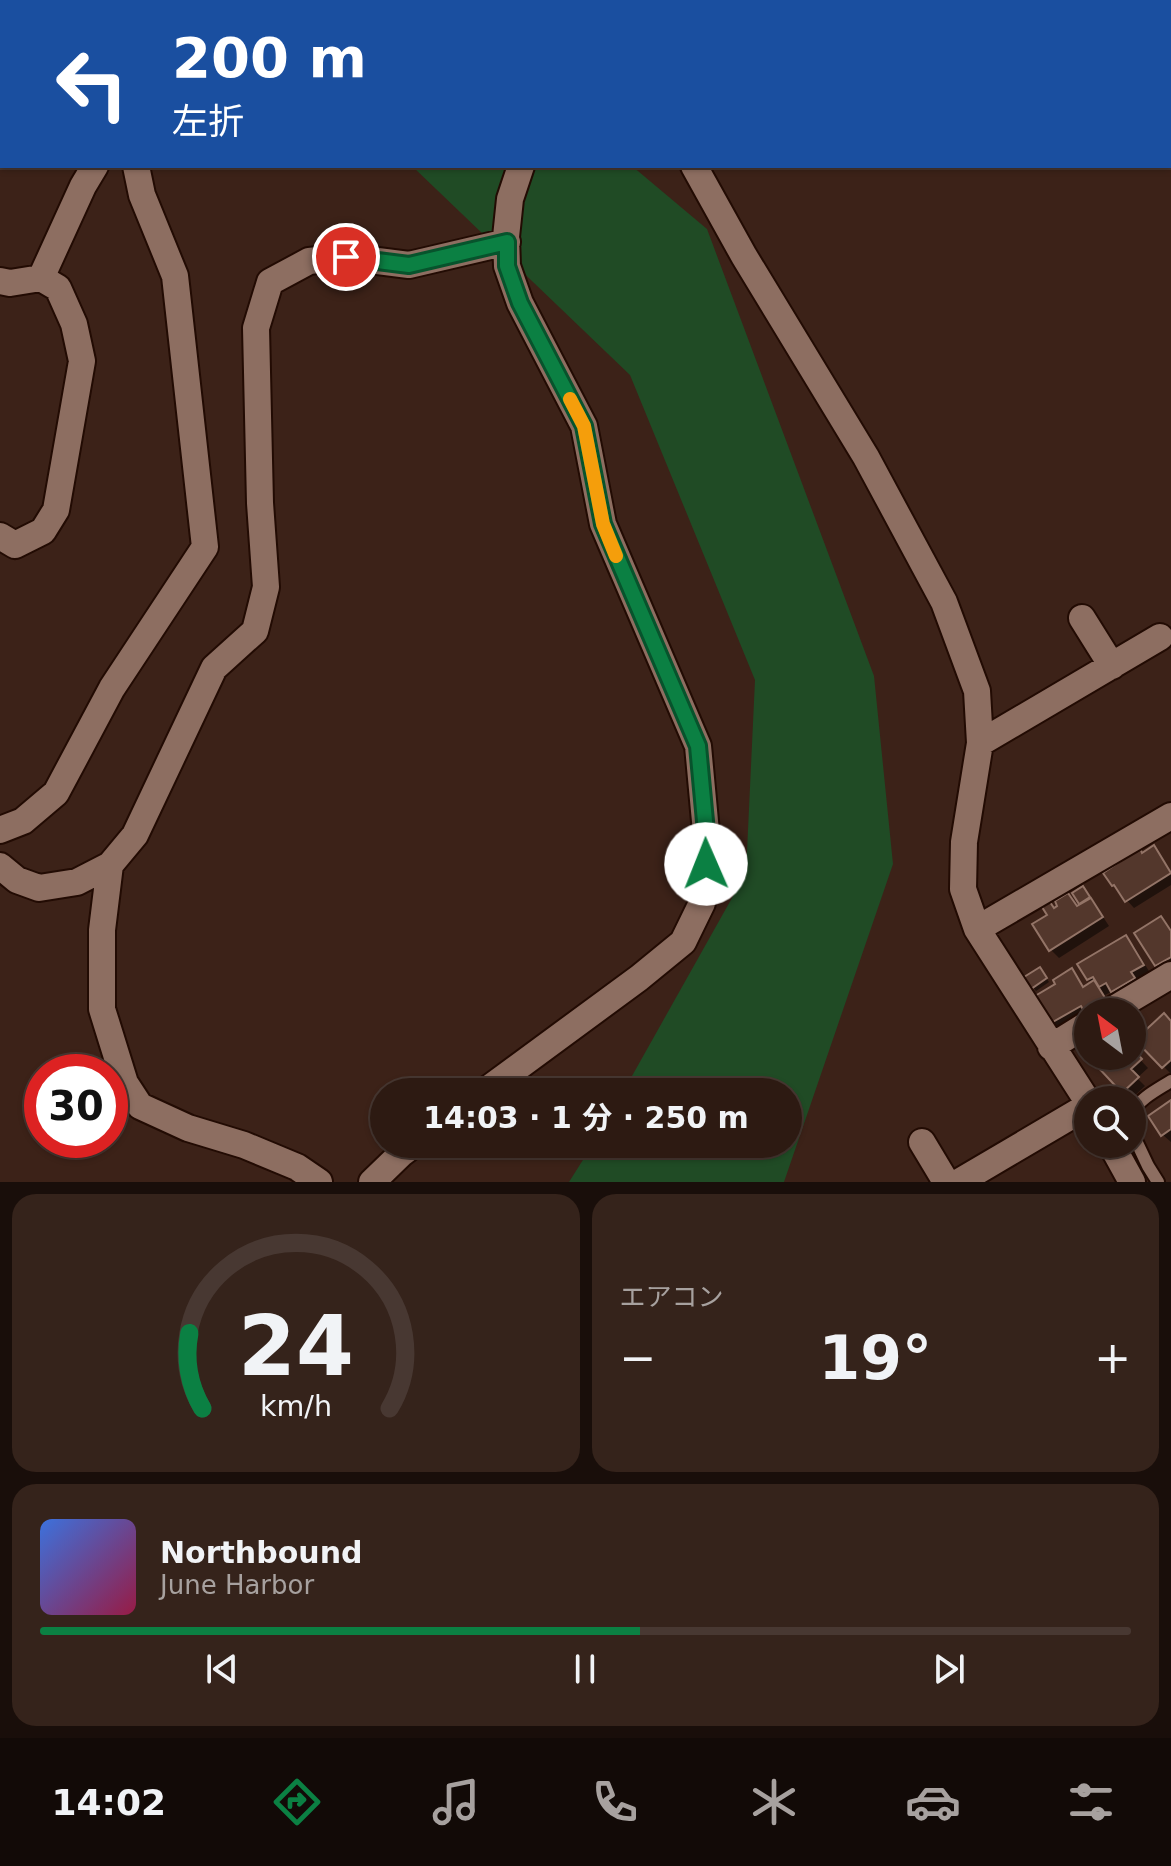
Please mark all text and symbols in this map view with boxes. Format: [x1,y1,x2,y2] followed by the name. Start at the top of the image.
[172,25,367,90] text: 200 m
[40,32,144,136] icon: left
[172,101,244,142] text: 左折
[312,223,380,291] pin
[324,235,368,279] icon: arrive
[664,822,748,906] position arrow
[1074,998,1146,1070] north arrow
[1074,998,1146,1158] map controls
[24,1054,128,1158] speed limit sign: 30
[1074,1086,1146,1158] button: search
[423,1100,749,1135] text: 14:03 · 1 分 · 250 m
[620,1282,724,1312] text: エアコン
[238,1298,354,1395] text: 24
[819,1323,932,1393] text: 19°
[620,1332,656,1383] text: −
[1094,1332,1131,1383] text: +
[260,1389,332,1423] text: km/h
[160,1535,363,1570] text: Northbound
[160,1570,314,1600] text: June Harbor
[200,1647,244,1691] icon: previous
[563,1647,607,1691] icon: pause
[927,1647,971,1691] icon: next
[269,1774,325,1830] icon: directions
[428,1774,484,1830] icon: music
[587,1774,643,1830] icon: phone
[746,1774,802,1830] icon: climate
[905,1774,961,1830] icon: car
[1063,1774,1119,1830] icon: filters
[51,1782,166,1823] text: 14:02

